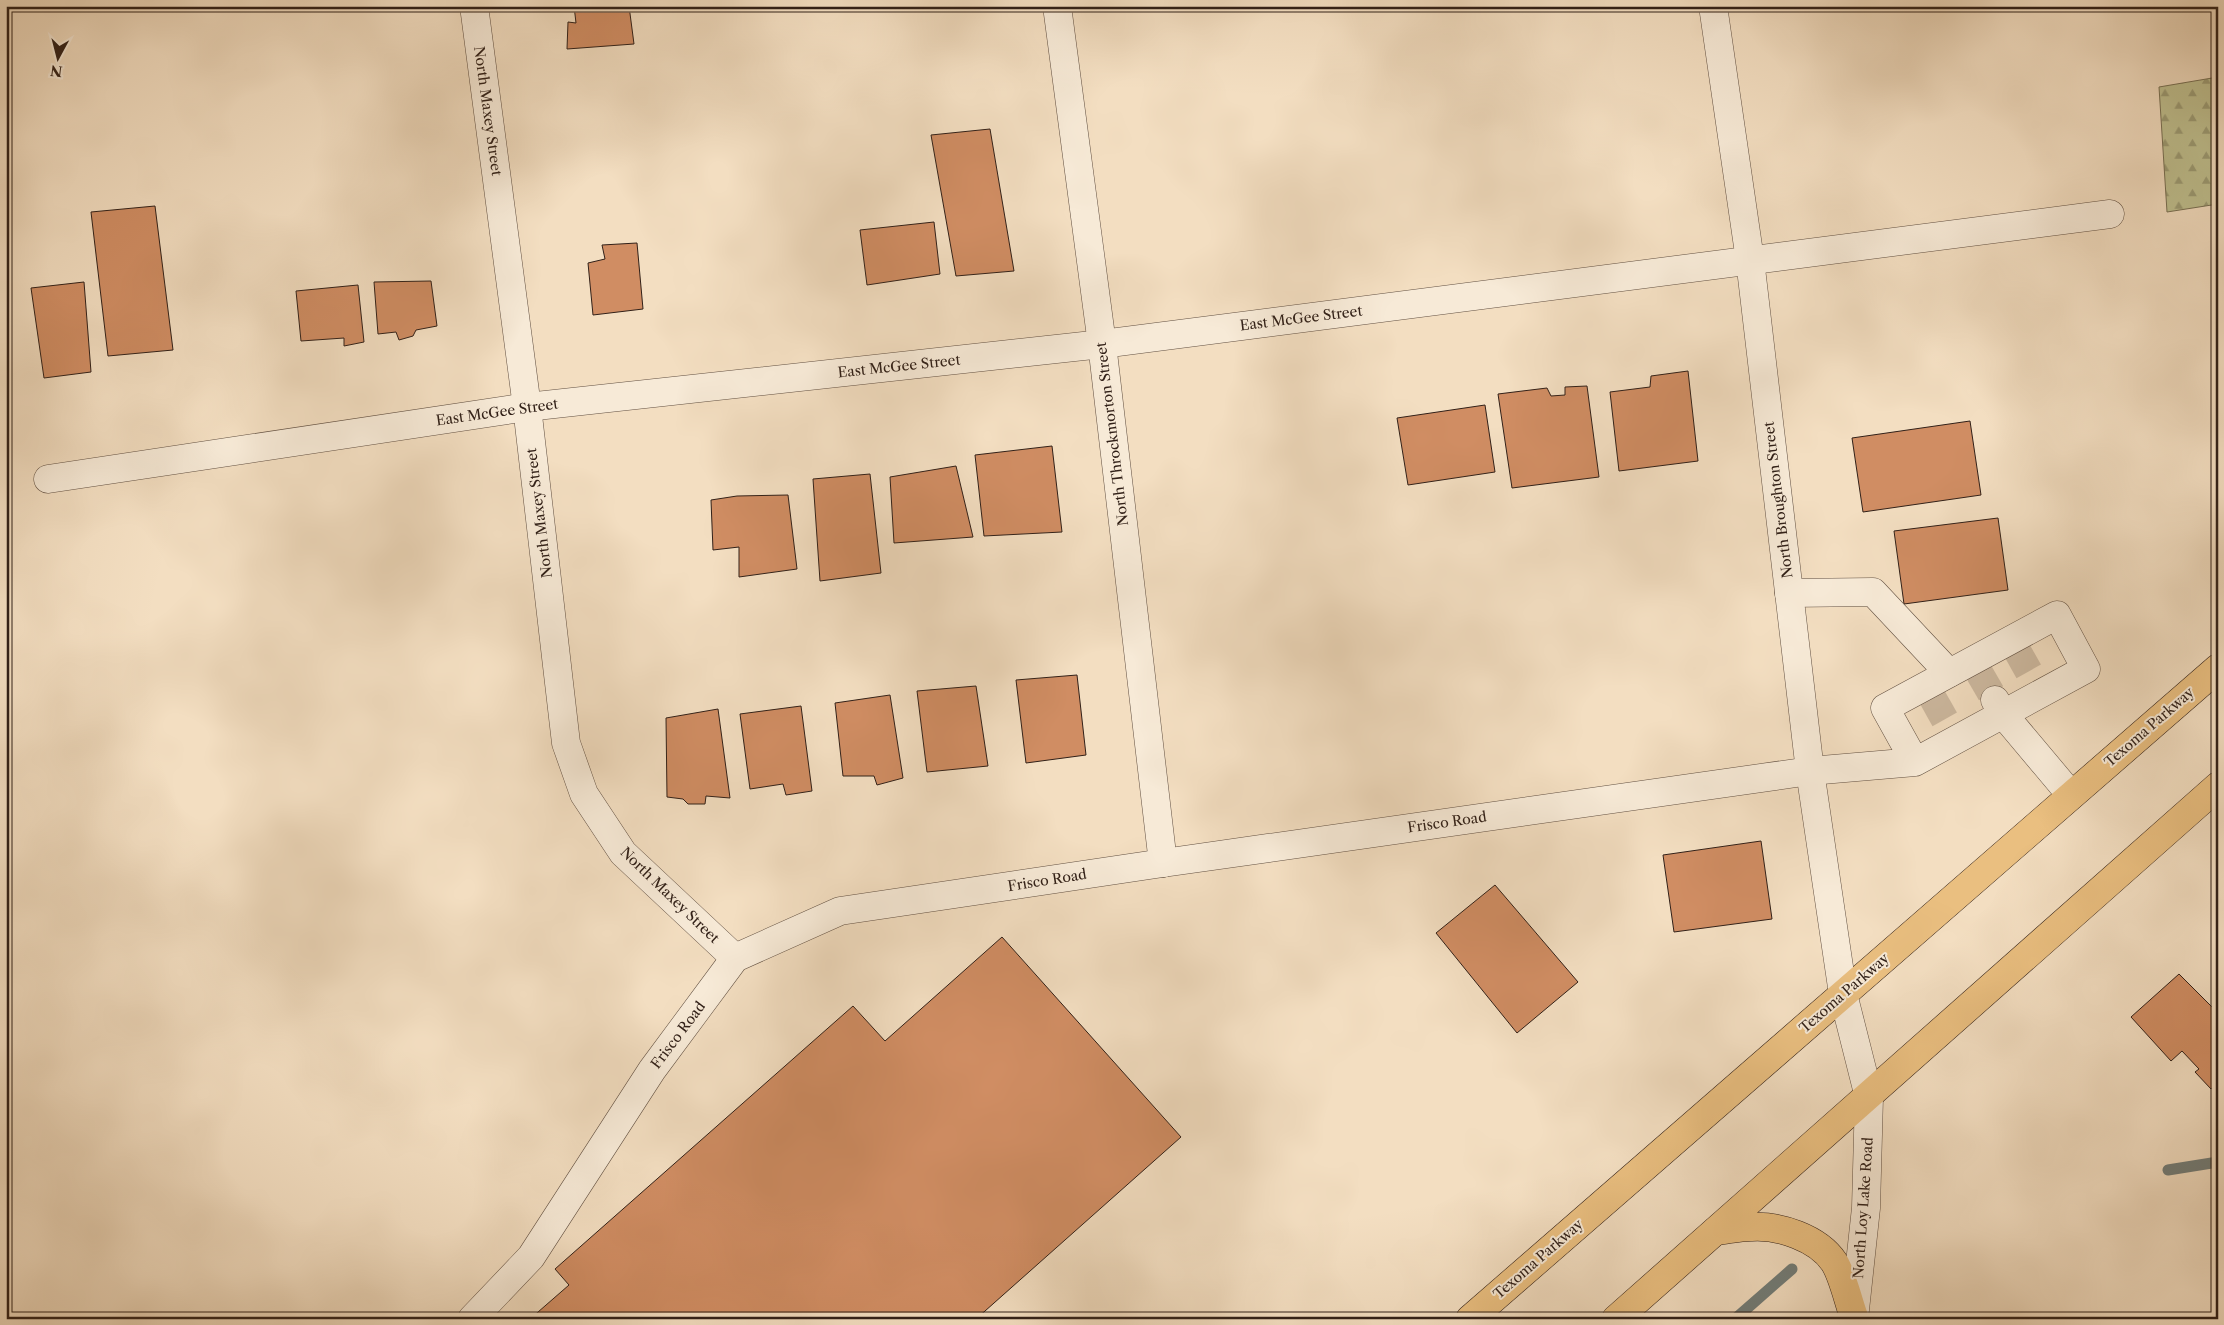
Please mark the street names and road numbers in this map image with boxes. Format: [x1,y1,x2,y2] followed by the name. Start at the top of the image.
[470,45,506,177] street label: North Maxey Street
[1239,302,1363,334] street label: East McGee Street
[1092,341,1132,527] street label: North Throckmorton Street
[837,351,961,381] street label: East McGee Street
[435,395,559,429] street label: East McGee Street
[1759,421,1797,579] street label: North Broughton Street
[522,447,556,579] street label: North Maxey Street
[2100,683,2198,771] street label: Texoma Parkway
[1406,807,1488,836] street label: Frisco Road
[617,843,723,947] street label: North Maxey Street
[1006,865,1088,895] street label: Frisco Road
[1795,949,1893,1037] street label: Texoma Parkway
[647,997,709,1072] street label: Frisco Road
[1849,1136,1877,1279] street label: North Loy Lake Road
[1489,1215,1587,1303] street label: Texoma Parkway

